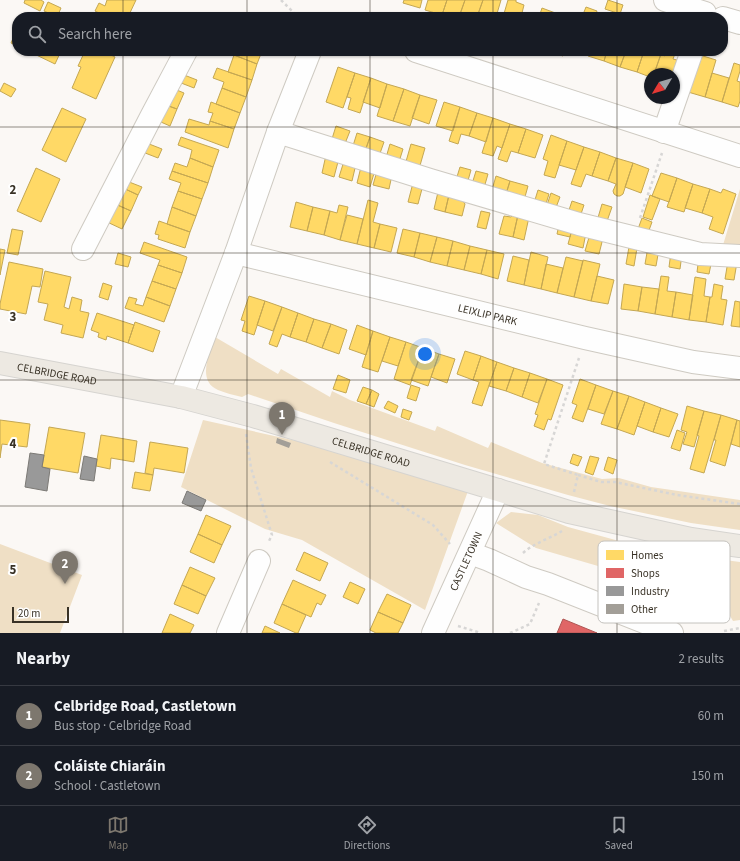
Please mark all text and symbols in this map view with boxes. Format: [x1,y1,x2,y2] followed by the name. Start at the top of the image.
[12,12,728,56] search box
[26,23,48,45] icon: search
[58,24,132,45] text: Search here
[644,68,680,104] north arrow
[10,181,17,199] text: 2
[456,300,519,329] street label: LEIXLIP PARK
[10,308,17,326] text: 3
[415,344,435,364] your location
[16,359,98,389] street label: CELBRIDGE ROAD
[269,402,295,435] pin: 1
[330,433,412,471] street label: CELBRIDGE ROAD
[10,435,17,453] text: 4
[446,529,486,593] street label: CASTLETOWN
[598,541,730,623] legend
[631,548,664,563] text: Homes
[52,551,78,584] pin: 2
[10,561,17,579] text: 5
[631,566,660,581] text: Shops
[631,584,669,599] text: Industry
[631,602,657,617] text: Other
[12,605,69,624] scale bar
[18,606,40,621] text: 20 m
[16,647,70,671] text: Nearby
[679,650,724,668] text: 2 results
[54,696,236,717] text: Celbridge Road, Castletown
[26,707,32,725] text: 1
[698,707,724,725] text: 60 m
[54,717,192,735] text: Bus stop · Celbridge Road
[54,756,166,777] text: Coláiste Chiaráin
[26,767,32,785] text: 2
[691,767,724,785] text: 150 m
[54,777,161,795] text: School · Castletown
[107,814,129,853] tab: Map
[344,814,390,853] tab: Directions
[605,814,633,853] tab: Saved

